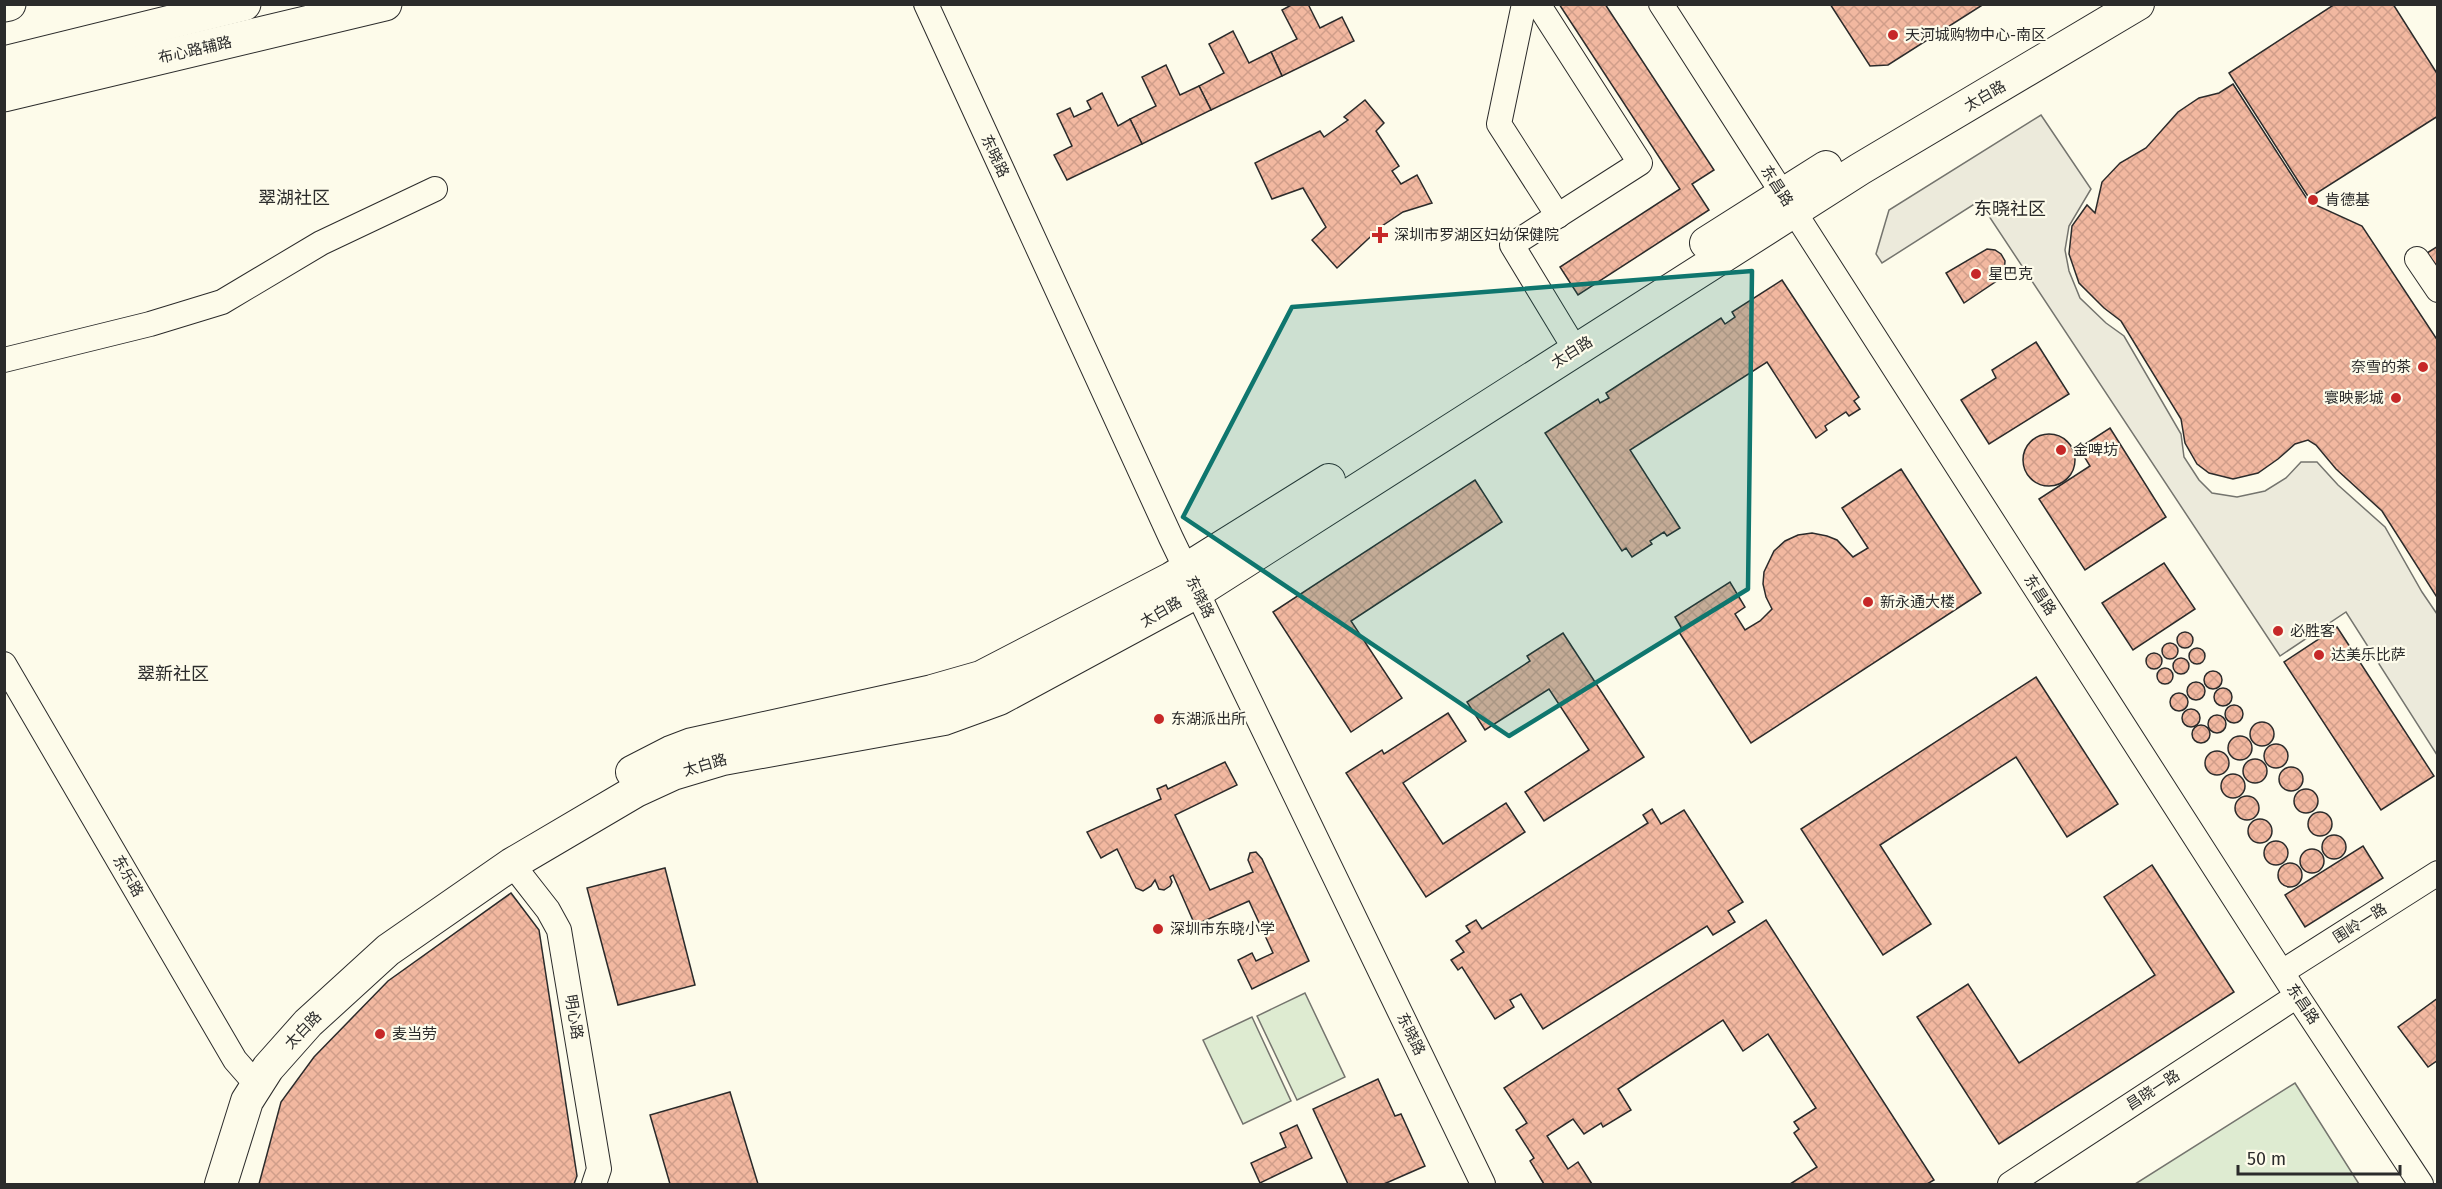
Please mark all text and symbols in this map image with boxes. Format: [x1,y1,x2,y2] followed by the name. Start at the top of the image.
[1905,26,2046,44] place label: 天河城购物中心-南区
[1886,28,1900,42] marker: 天河城购物中心-南区
[156,33,234,67] street label: 布心路辅路
[1961,77,2009,115] street label: 太白路
[977,132,1013,180] street label: 东晓路
[1757,162,1797,210] street label: 东昌路
[258,187,330,209] district label: 翠湖社区
[2325,191,2370,209] place label: 肯德基
[2306,193,2320,207] marker: 肯德基
[1974,198,2046,220] district label: 东晓社区
[1371,226,1389,244] marker: 深圳市罗湖区妇幼保健院
[1394,226,1559,244] place label: 深圳市罗湖区妇幼保健院
[1988,265,2033,283] place label: 星巴克
[1969,267,1983,281] marker: 星巴克
[1548,332,1596,372] street label: 太白路
[2351,358,2411,376] place label: 奈雪的茶
[2416,360,2430,374] marker: 奈雪的茶
[2324,389,2384,407] place label: 寰映影城
[2389,391,2403,405] marker: 寰映影城
[2073,441,2118,459] place label: 金啤坊
[2054,443,2068,457] marker: 金啤坊
[2020,571,2060,619] street label: 东昌路
[1182,573,1218,621] street label: 东晓路
[1137,593,1185,631] street label: 太白路
[1880,593,1955,611] place label: 新永通大楼
[1861,595,1875,609] marker: 新永通大楼
[2290,622,2335,640] place label: 必胜客
[2271,624,2285,638] marker: 必胜客
[2331,646,2406,664] place label: 达美乐比萨
[2312,648,2326,662] marker: 达美乐比萨
[137,663,209,685] district label: 翠新社区
[1171,710,1246,728] place label: 东湖派出所
[1152,712,1166,726] marker: 东湖派出所
[681,750,729,780] street label: 太白路
[109,852,147,900] street label: 东乐路
[2330,899,2390,947] street label: 围岭一路
[1170,920,1275,938] place label: 深圳市东晓小学
[1151,922,1165,936] marker: 深圳市东晓小学
[2283,980,2323,1028] street label: 东昌路
[562,993,586,1041] street label: 明心路
[281,1008,325,1052] street label: 太白路
[1393,1010,1429,1058] street label: 东晓路
[392,1025,437,1043] place label: 麦当劳
[373,1027,387,1041] marker: 麦当劳
[2123,1066,2183,1114] street label: 昌晓一路
[2238,1138,2400,1176] scale bar
[2247,1148,2286,1170] text: 50 m

